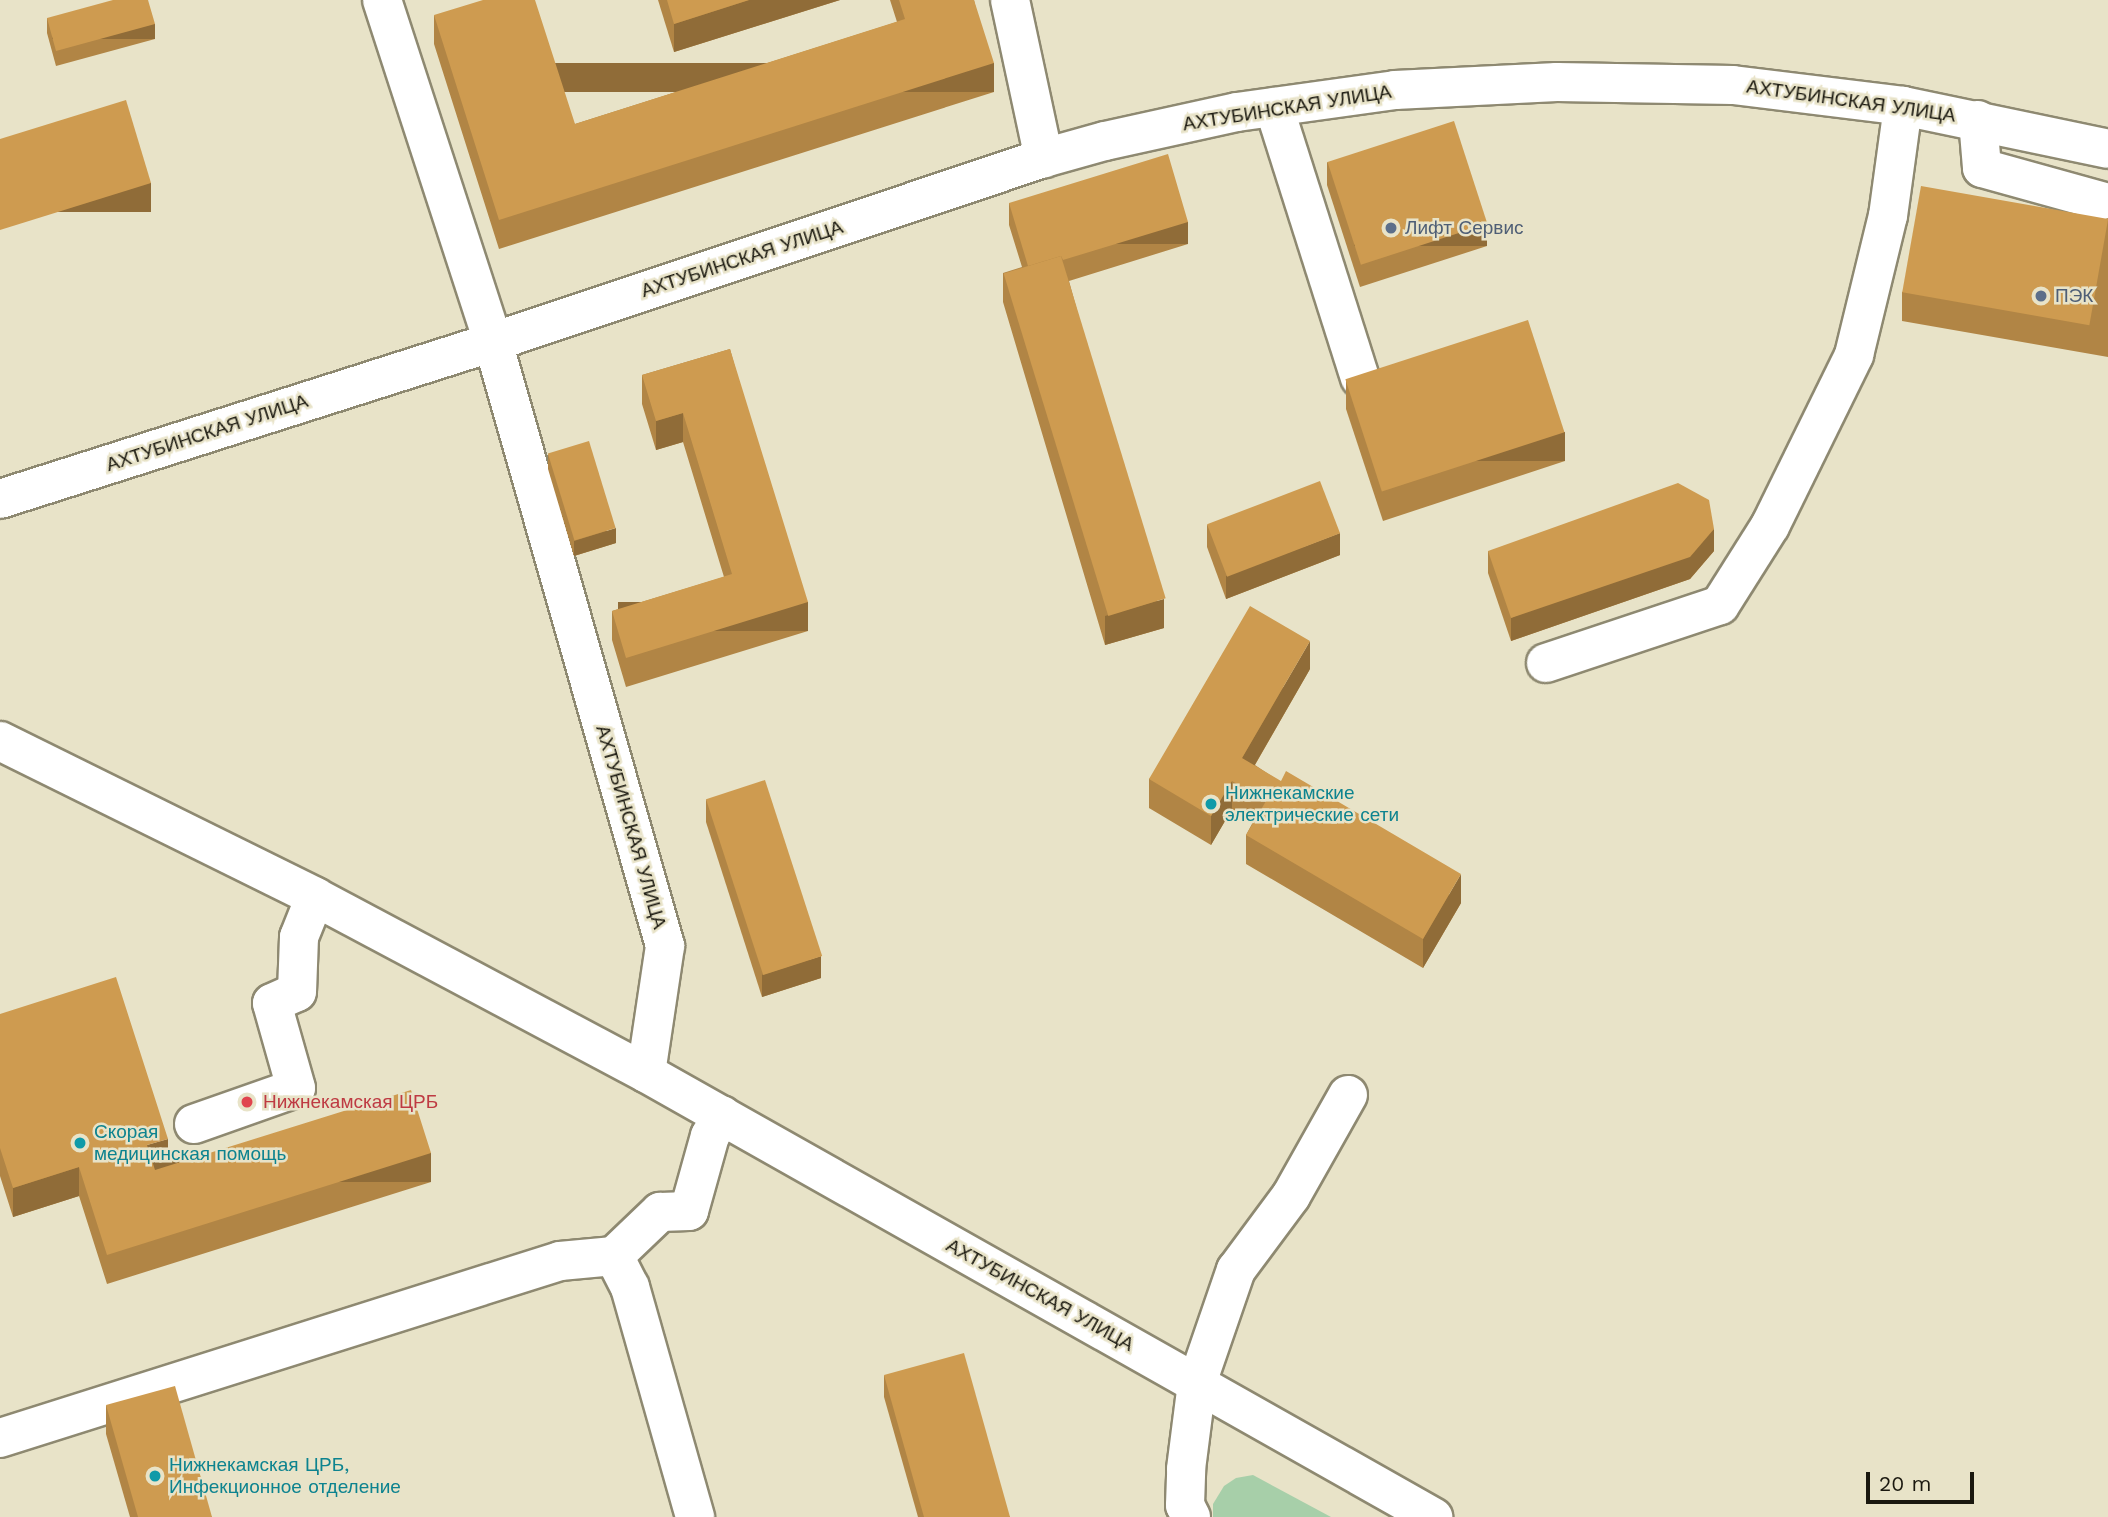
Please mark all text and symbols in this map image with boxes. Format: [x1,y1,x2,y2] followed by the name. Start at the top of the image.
[1745,75,1957,127] street label: АХТУБИНСКАЯ УЛИЦА
[1181,80,1393,136] street label: АХТУБИНСКАЯ УЛИЦА
[638,216,846,302] street label: АХТУБИНСКАЯ УЛИЦА
[1405,217,1524,239] place label: Лифт Сервис
[1383,220,1399,236] marker: Лифт Сервис
[2055,285,2093,307] place label: ПЭК
[2033,288,2049,304] marker: ПЭК
[103,390,311,476] street label: АХТУБИНСКАЯ УЛИЦА
[591,723,671,931] street label: АХТУБИНСКАЯ УЛИЦА
[1225,782,1399,826] place label: Нижнекамские электрические сети
[1203,796,1219,812] marker: Нижнекамские электрические сети
[263,1091,438,1113] place label: Нижнекамская ЦРБ
[237,1092,257,1112] marker: Нижнекамская ЦРБ
[94,1121,286,1165] place label: Скорая медицинская помощь
[72,1135,88,1151] marker: Скорая медицинская помощь
[942,1234,1138,1356] street label: АХТУБИНСКАЯ УЛИЦА
[169,1454,401,1498] place label: Нижнекамская ЦРБ, Инфекционное отделение
[1870,1458,1979,1502] scale bar
[147,1468,163,1484] marker: Нижнекамская ЦРБ, Инфекционное отделение
[1879,1471,1931,1496] text: 20 m

